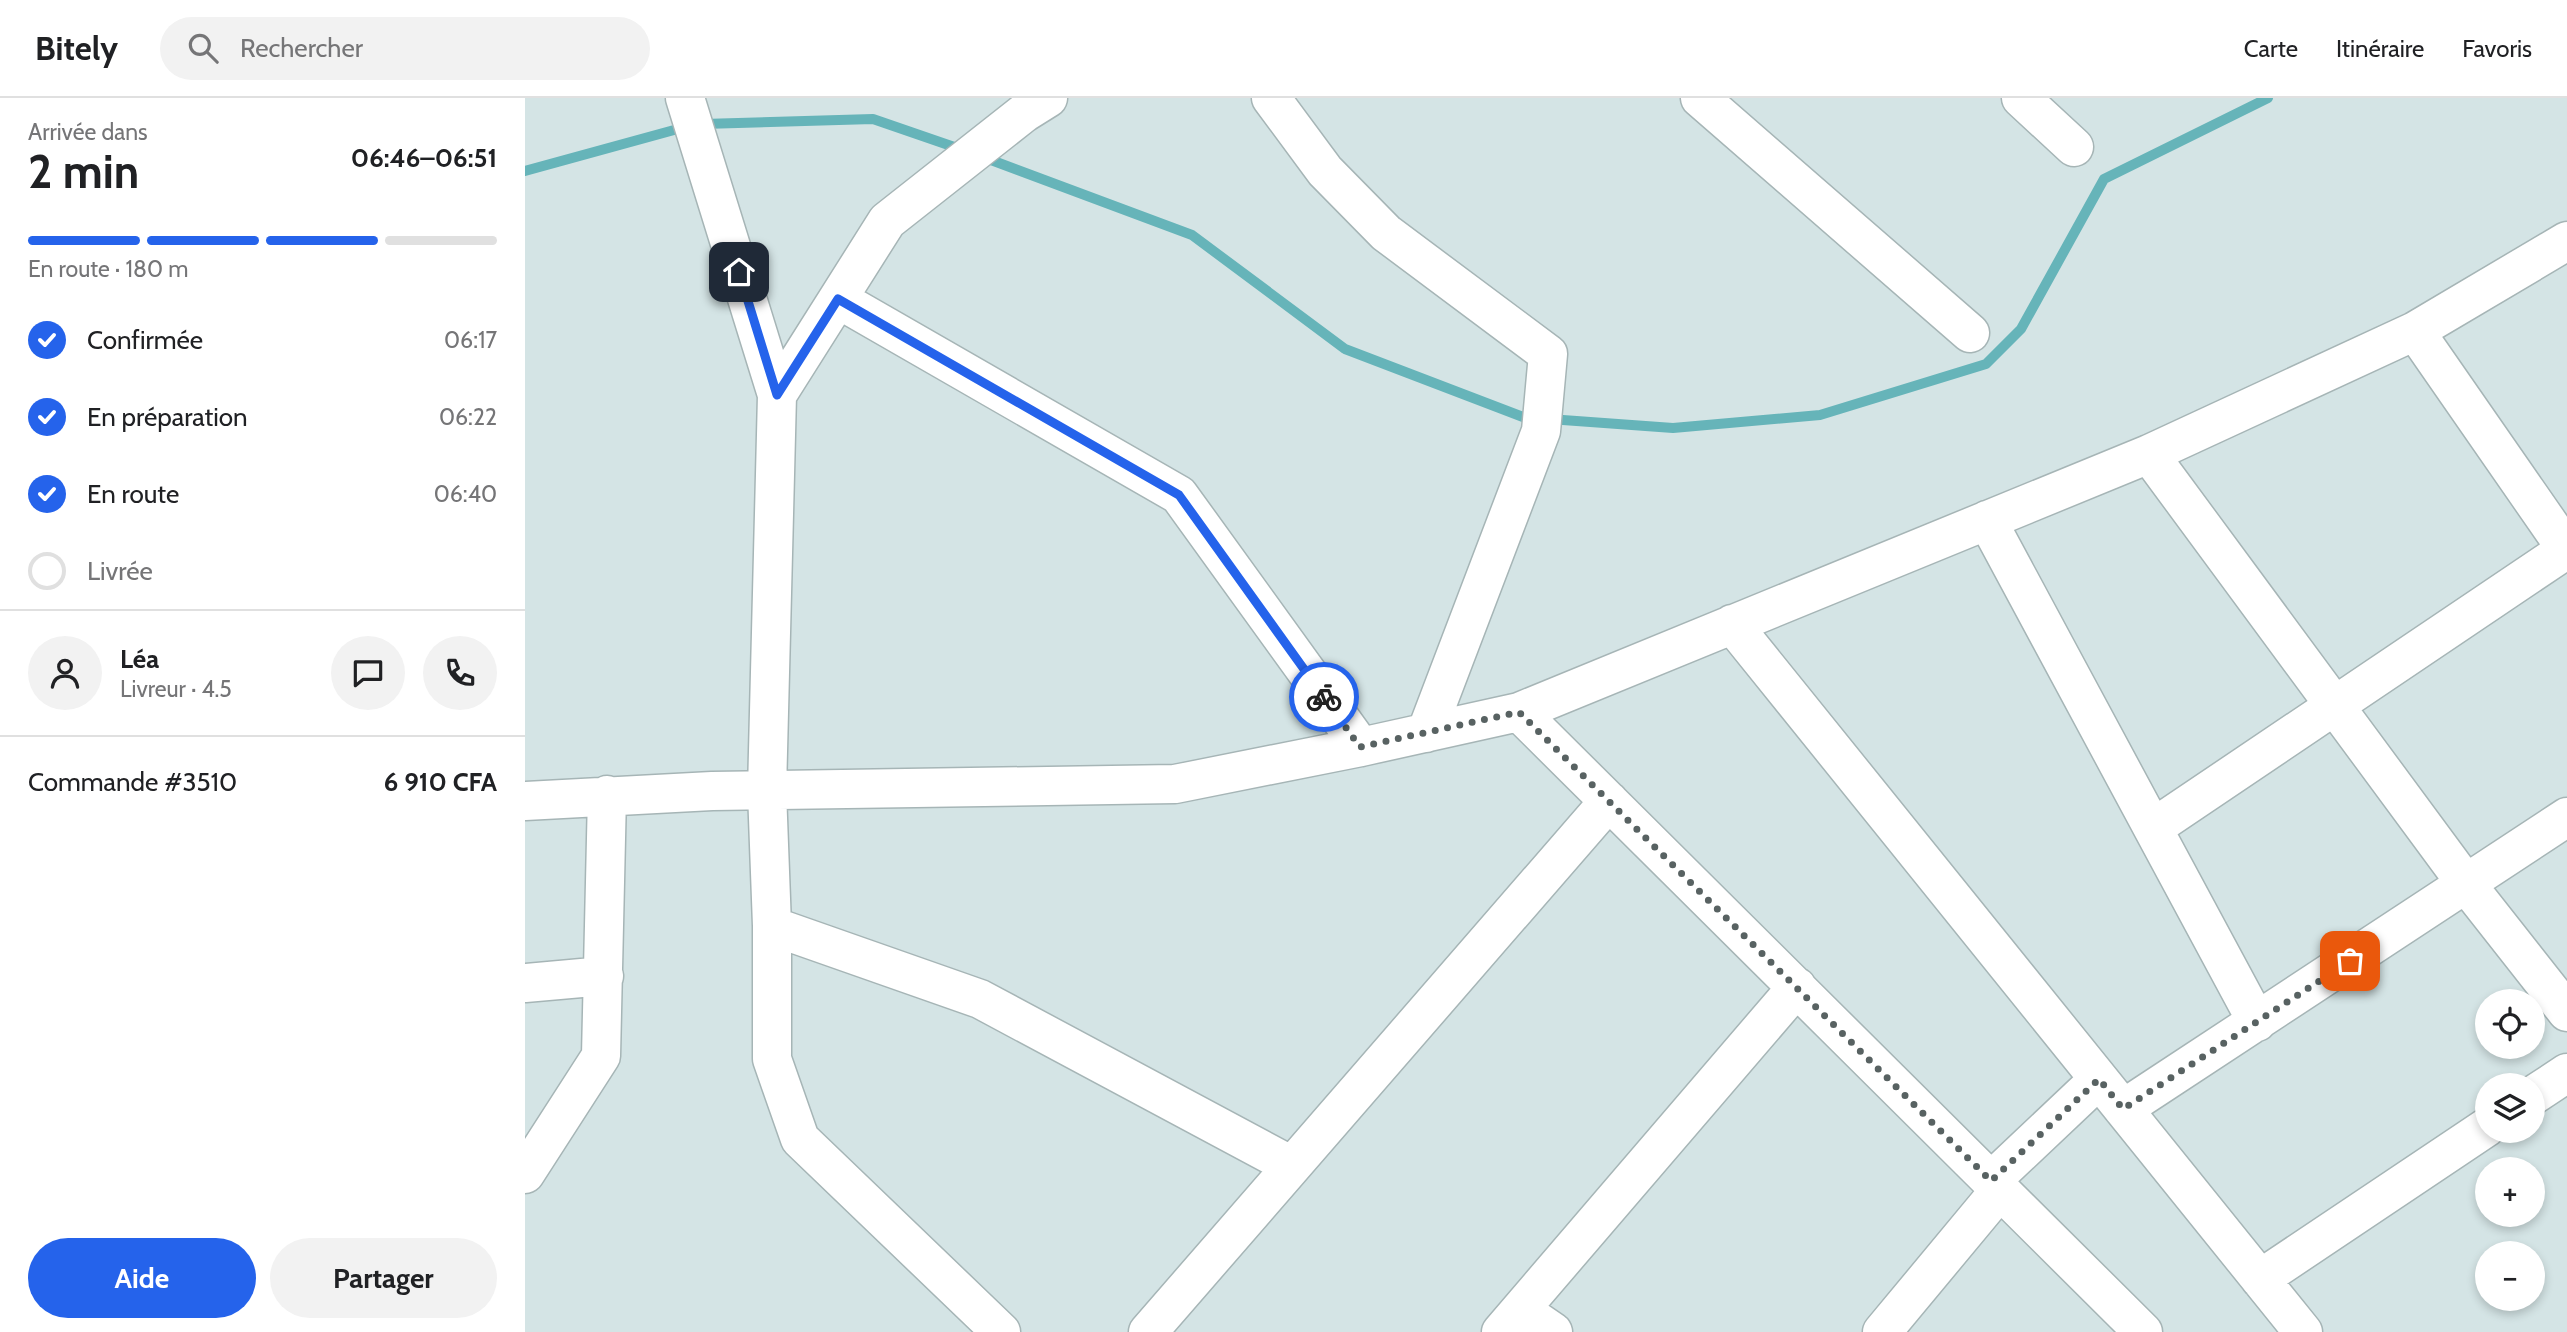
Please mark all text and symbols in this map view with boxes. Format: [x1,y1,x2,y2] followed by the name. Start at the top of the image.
[160,17,650,80] search box
[35,28,118,68] text: Bitely
[184,29,222,67] icon: search
[240,32,363,64] text: Rechercher
[2244,34,2298,63] text: Carte
[2336,34,2424,63] text: Itinéraire
[2462,34,2532,63] text: Favoris
[28,118,148,146] text: Arrivée dans
[351,142,497,174] text: 06:46–06:51
[28,144,139,200] text: 2 min
[709,242,769,302] pin
[720,253,758,291] icon: home
[28,255,188,283] text: En route · 180 m
[28,321,66,359] icon: check
[87,324,203,356] text: Confirmée
[444,326,497,354] text: 06:17
[28,398,66,436] icon: check
[87,401,248,433] text: En préparation
[439,403,497,431] text: 06:22
[28,475,66,513] icon: check
[87,478,179,510] text: En route
[434,480,497,508] text: 06:40
[87,555,153,587] text: Livrée
[28,636,102,710] button: person
[331,636,405,710] button: chat
[423,636,497,710] button: phone
[120,643,159,675] text: Léa
[1289,662,1359,732] courier
[120,675,232,703] text: Livreur · 4.5
[1305,678,1343,716] icon: bike
[28,766,237,798] text: Commande #3510
[384,766,497,798] text: 6 910 CFA
[2320,931,2380,991] pin
[2331,942,2369,980] icon: bag
[2475,989,2545,1311] map controls
[2475,989,2545,1059] button: locate
[2475,1073,2545,1143] button: layers
[2475,1157,2545,1227] button: +
[28,1238,256,1318] button: Aide
[270,1238,497,1318] button: Partager
[2475,1241,2545,1311] button: −

